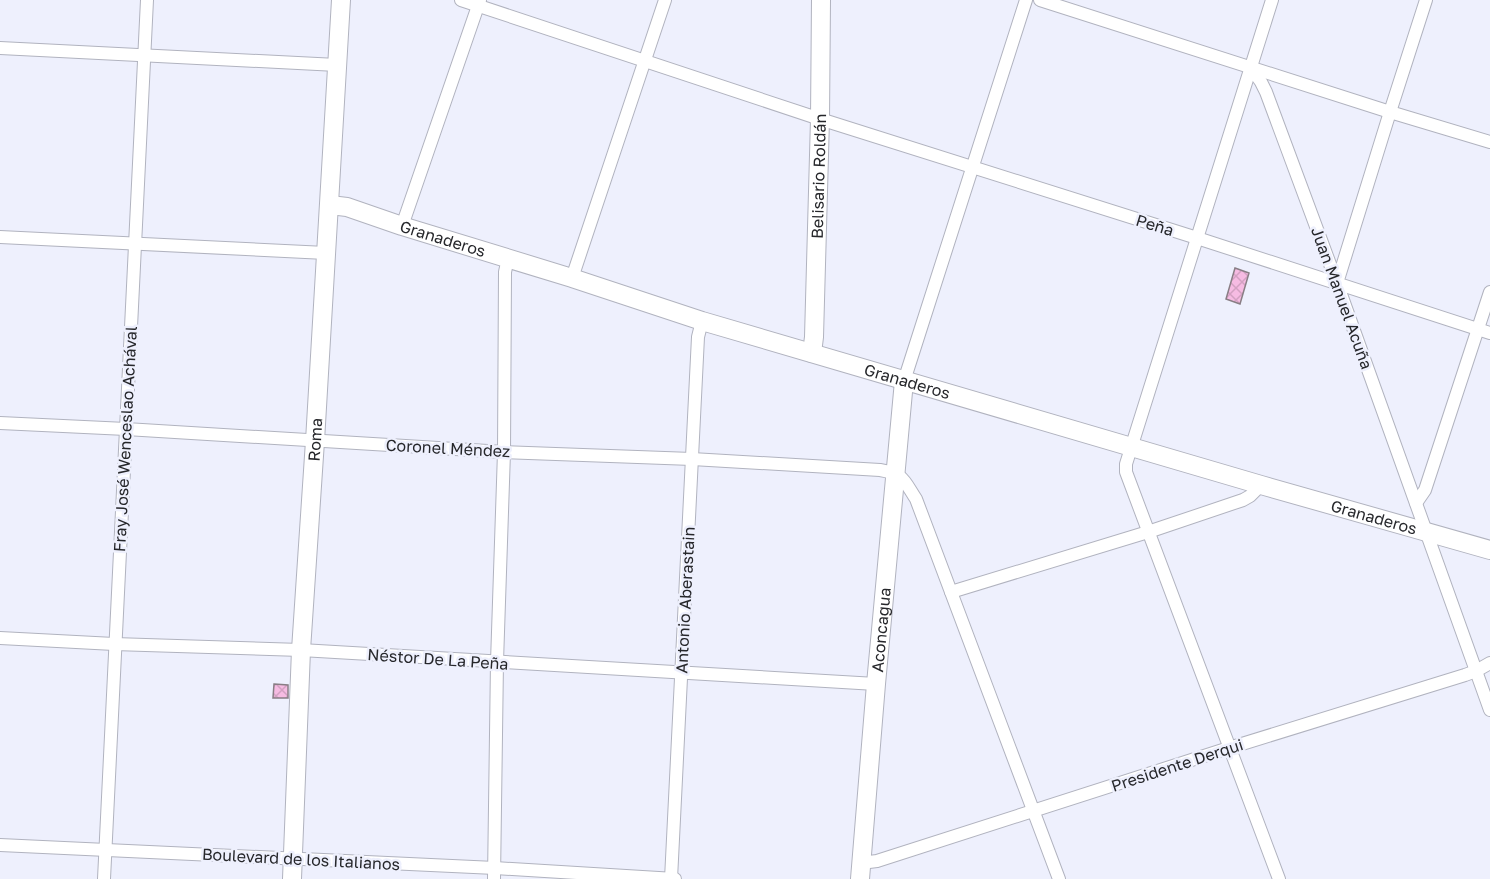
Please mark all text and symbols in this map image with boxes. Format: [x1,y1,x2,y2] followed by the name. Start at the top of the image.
[807,114,830,239] street label: Belisario Roldán
[1134,210,1176,240] street label: Peña
[398,216,488,261] street label: Granaderos
[1307,224,1377,372] street label: Juan Manuel Acuña
[109,326,141,552] street label: Fray José Wenceslao Achával
[862,359,953,403] street label: Granaderos
[304,417,326,462] street label: Roma
[385,435,511,461] street label: Coronel Méndez
[1329,495,1419,539] street label: Granaderos
[671,526,699,674] street label: Antonio Aberastain
[867,587,895,673] street label: Aconcagua
[367,644,509,674] street label: Néstor De La Peña
[1109,734,1245,796] street label: Presidente Derqui
[201,844,401,874] street label: Boulevard de los Italianos

